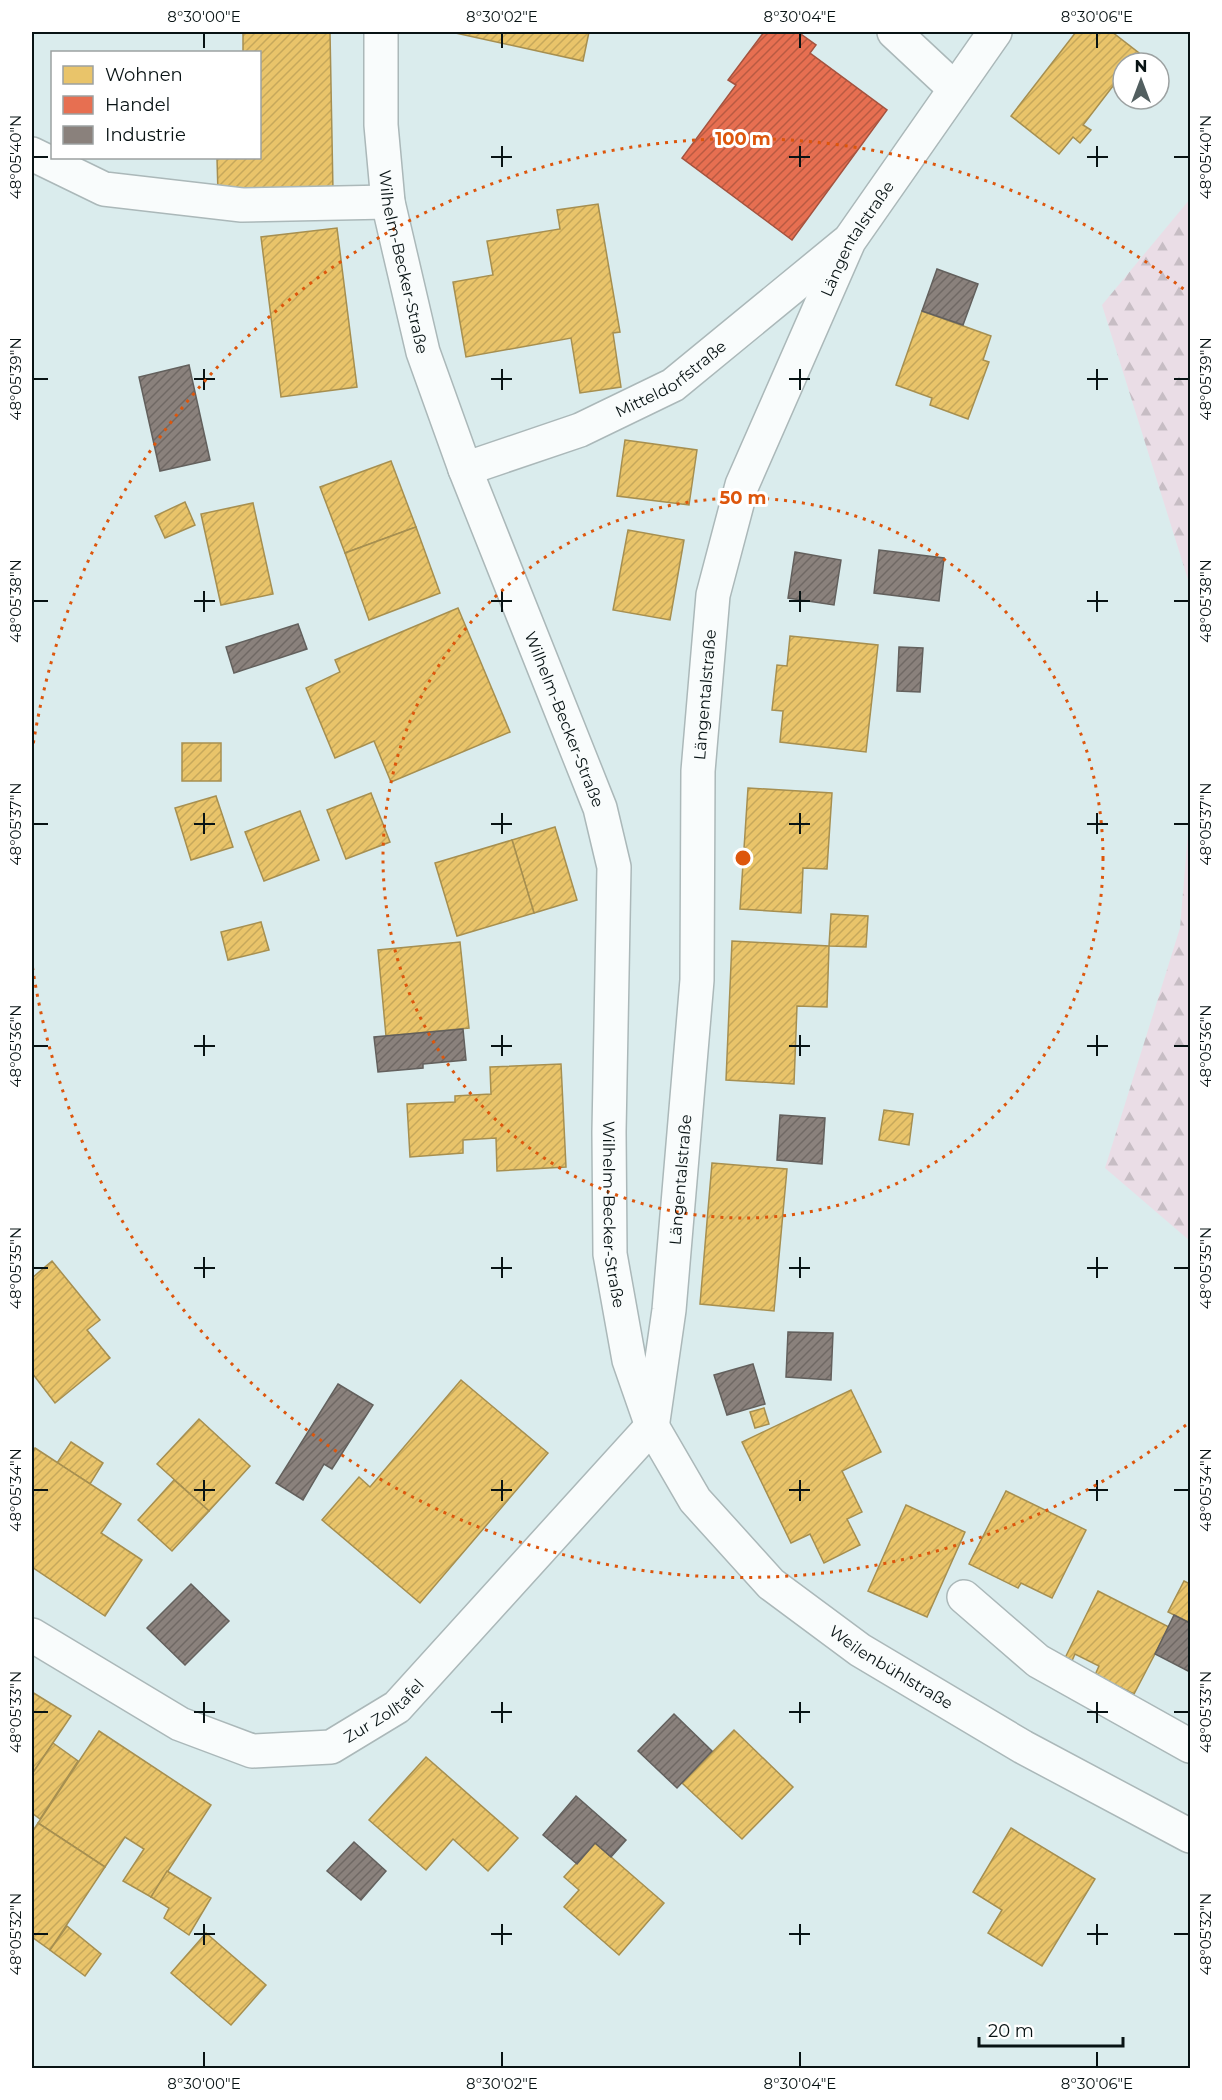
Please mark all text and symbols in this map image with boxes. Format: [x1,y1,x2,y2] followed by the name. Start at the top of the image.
[167,7,241,26] text: 8°30'00"E
[466,7,538,26] text: 8°30'02"E
[764,7,836,26] text: 8°30'04"E
[1061,7,1133,26] text: 8°30'06"E
[51,51,261,159] legend
[1111,51,1171,111] north arrow
[1135,57,1147,76] text: N
[105,64,183,86] text: Wohnen
[105,94,170,116] text: Handel
[6,115,25,199] text: 48°05'40"N
[1196,115,1215,199] text: 48°05'40"N
[105,124,186,146] text: Industrie
[715,128,771,150] text: 100 m
[375,169,432,356] street label: Wilhelm-Becker-Straße
[817,177,898,300] street label: Längentalstraße
[612,336,730,421] street label: Mitteldorfstraße
[6,337,25,421] text: 48°05'39"N
[1196,337,1215,421] text: 48°05'39"N
[720,487,766,509] text: 50 m
[6,559,25,643] text: 48°05'38"N
[1196,559,1215,643] text: 48°05'38"N
[521,629,608,810] street label: Wilhelm-Becker-Straße
[690,629,720,761] street label: Längentalstraße
[6,782,25,866] text: 48°05'37"N
[1196,782,1215,866] text: 48°05'37"N
[733,848,753,868] centre of rings
[6,1005,25,1087] text: 48°05'36"N
[1196,1005,1215,1087] text: 48°05'36"N
[666,1114,696,1246] street label: Längentalstraße
[599,1121,628,1309] street label: Wilhelm-Becker-Straße
[6,1227,25,1309] text: 48°05'35"N
[1196,1227,1215,1309] text: 48°05'35"N
[6,1448,25,1532] text: 48°05'34"N
[1196,1448,1215,1532] text: 48°05'34"N
[825,1622,956,1713] street label: Weilenbühlstraße
[6,1671,25,1753] text: 48°05'33"N
[1196,1671,1215,1753] text: 48°05'33"N
[341,1675,428,1747] street label: Zur Zolltafel
[6,1893,25,1975] text: 48°05'32"N
[1196,1893,1215,1975] text: 48°05'32"N
[979,2010,1123,2048] scale bar
[988,2020,1034,2042] text: 20 m
[167,2074,241,2093] text: 8°30'00"E
[466,2074,538,2093] text: 8°30'02"E
[764,2074,836,2093] text: 8°30'04"E
[1061,2074,1133,2093] text: 8°30'06"E

